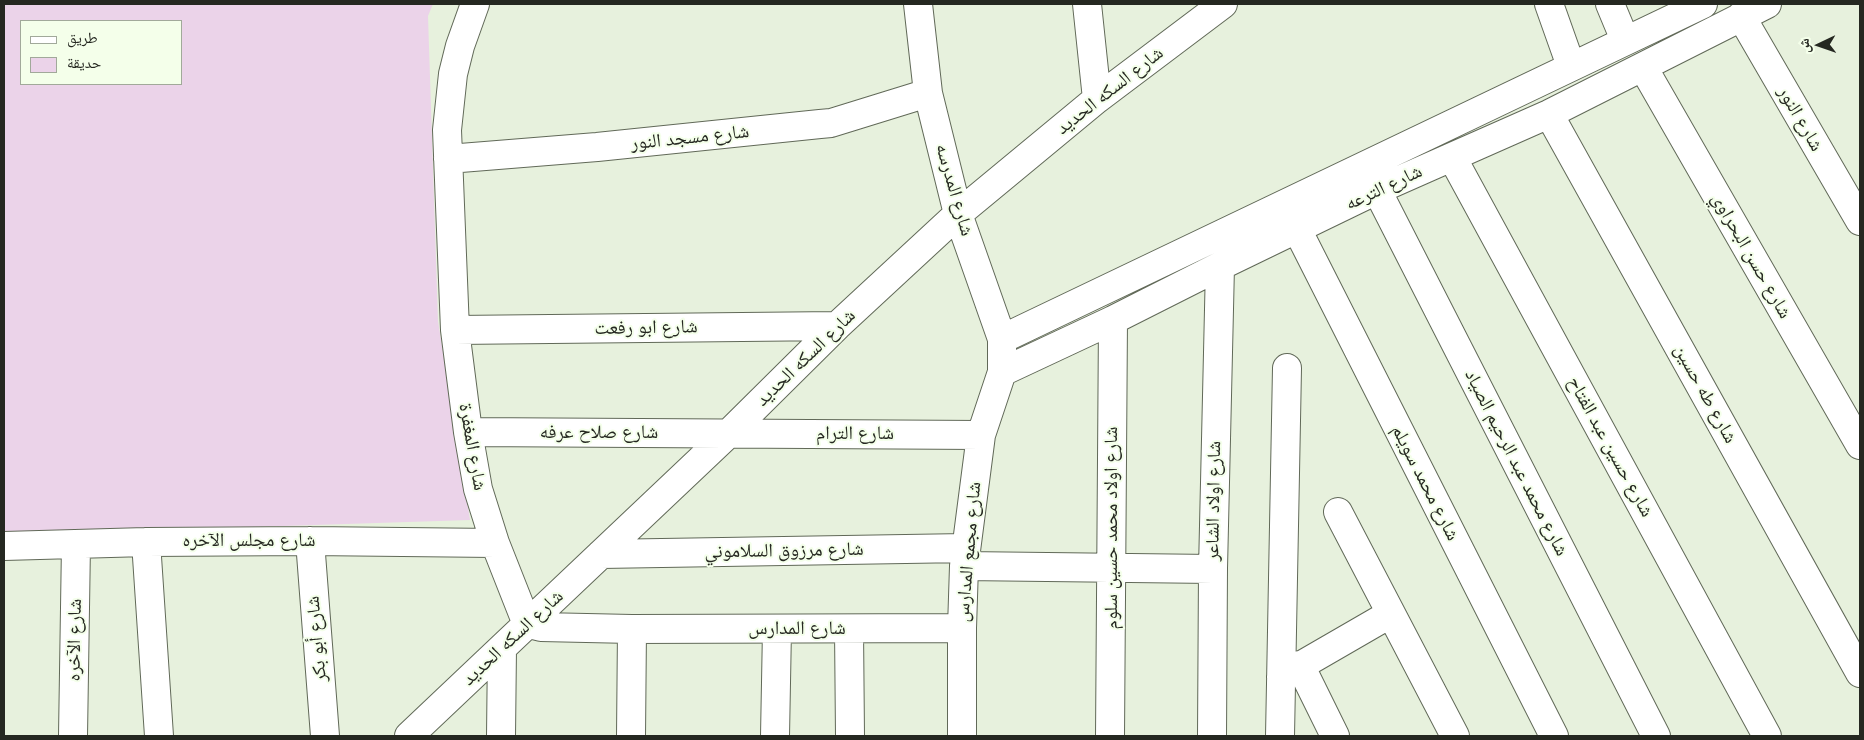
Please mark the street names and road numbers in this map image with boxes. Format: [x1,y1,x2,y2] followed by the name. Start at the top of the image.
[1052,42,1168,140] street label: شارع السكه الحديد
[1772,82,1828,156] street label: شارع النور
[630,120,750,156] street label: شارع مسجد النور
[930,141,978,239] street label: شارع المدرسه
[1342,160,1426,216] street label: شارع الترعه
[1706,189,1796,323] street label: شارع حسن البحراوي
[751,305,861,411] street label: شارع السكه الحديد
[594,316,698,340] street label: شارع ابو رفعت
[1668,341,1742,447] street label: شارع طه حسين
[1459,366,1573,560] street label: شارع محمد عبد الرحيم الصياد
[1562,373,1658,521] street label: شارع حسين عبد الفتاح
[453,402,491,492] street label: شارع المغفرة
[1386,421,1464,545] street label: شارع محمد سويلم
[540,422,658,444] street label: شارع صلاح عرفه
[816,423,894,445] street label: شارع الترام
[1101,427,1123,629] street label: شارع اولاد محمد حسين سلوم
[1202,441,1226,561] street label: شارع اولاد الشاعر
[952,481,986,623] street label: شارع مجمع المدارس
[182,530,316,552] street label: شارع مجلس الآخره
[704,538,864,564] street label: شارع مرزوق السلاموني
[458,585,568,691] street label: شارع السكه الحديد
[302,595,332,683] street label: شارع أبو بكر
[63,598,87,682] street label: شارع الآخره
[748,618,846,640] street label: شارع المدارس

